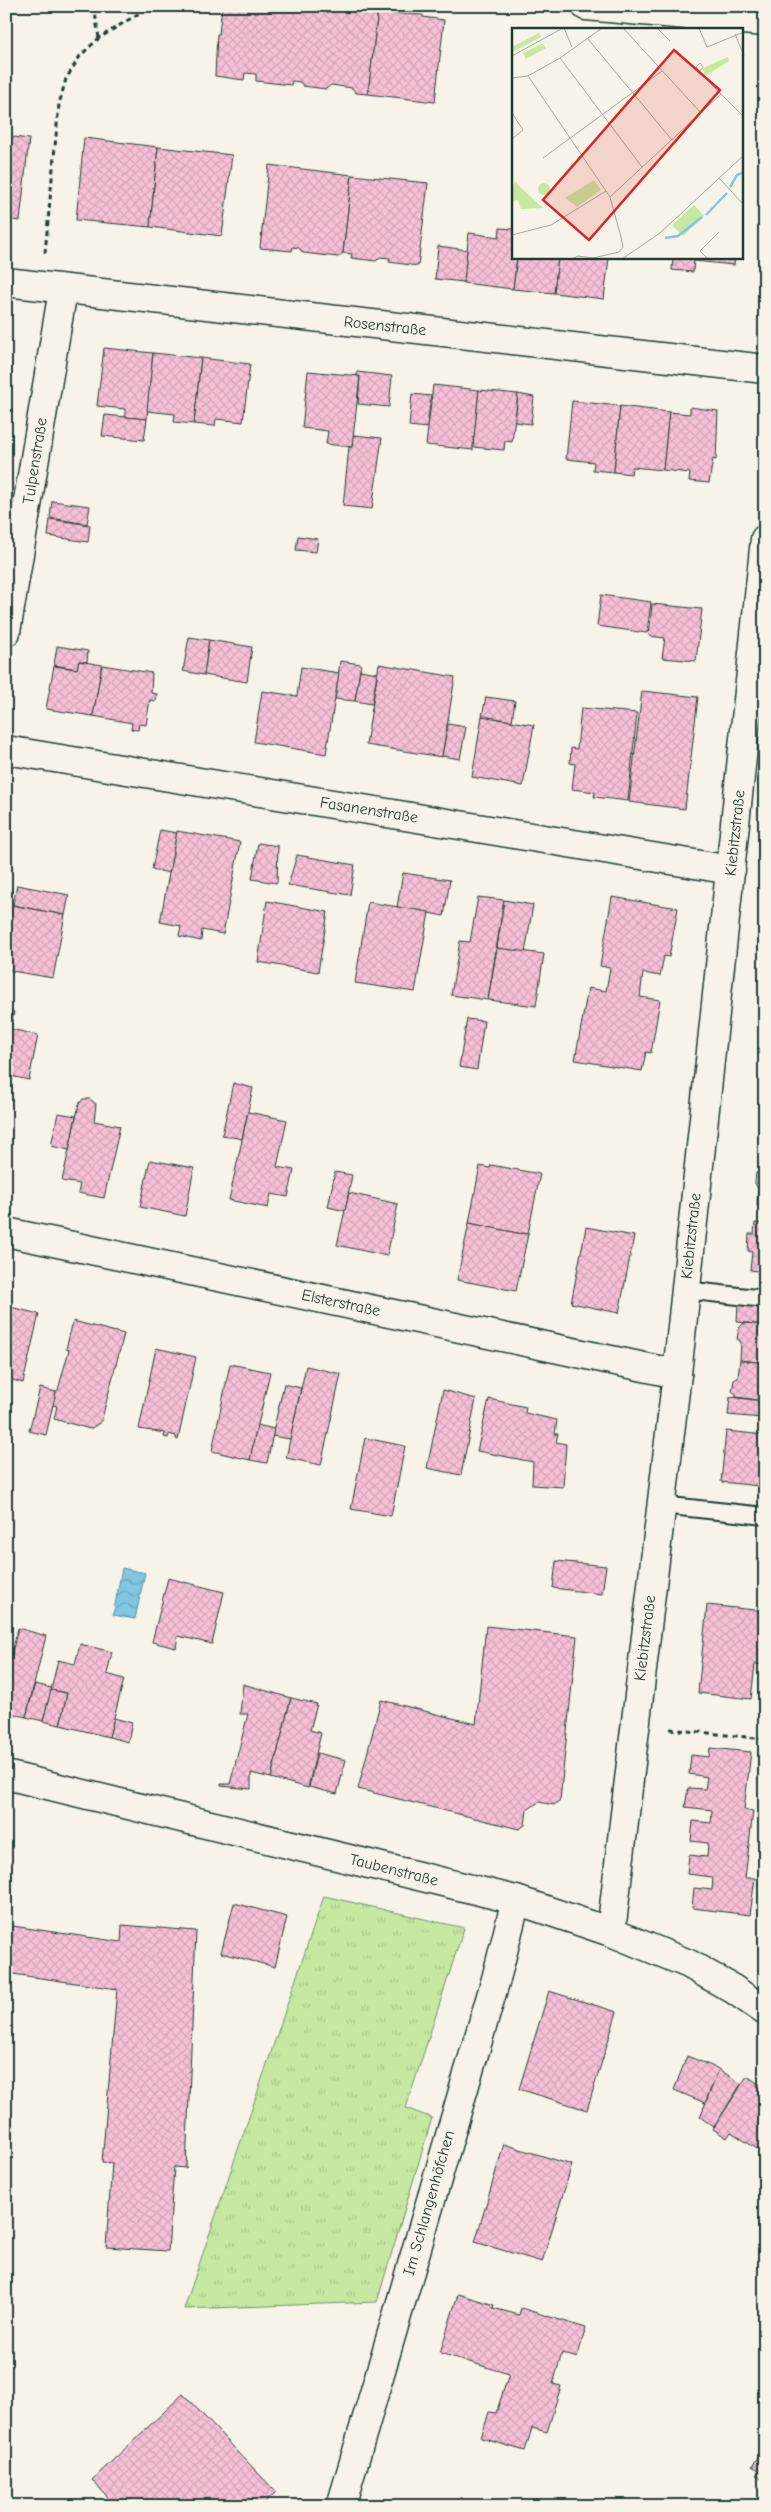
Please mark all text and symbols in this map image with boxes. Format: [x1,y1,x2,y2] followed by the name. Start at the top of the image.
[512,28,744,259] inset map
[343,313,427,339] street label: Rosenstraße
[19,416,51,506] street label: Tulpenstraße
[722,789,748,877] street label: Kiebitzstraße
[319,793,419,827] street label: Fasanenstraße
[678,1192,704,1280] street label: Kiebitzstraße
[300,1286,382,1320] street label: Elsterstraße
[631,1594,659,1682] street label: Kiebitzstraße
[348,1850,440,1890] street label: Taubenstraße
[400,2128,458,2278] street label: Im Schlangenhöfchen

